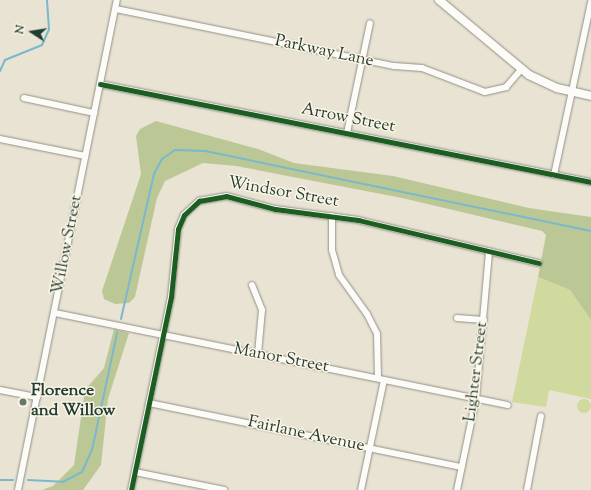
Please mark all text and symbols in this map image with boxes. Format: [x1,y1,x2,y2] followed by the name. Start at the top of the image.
[12,12,52,52] north arrow
[12,24,29,35] text: N
[273,32,375,72] street label: Parkway Lane
[299,100,397,138] street label: Arrow Street
[226,173,340,213] street label: Windsor Street
[48,193,88,297] street label: Willow Street
[461,321,493,423] street label: Lighter Street
[232,340,330,378] street label: Manor Street
[31,382,115,422] place label: Florence and Willow
[18,397,28,407] marker: Florence and Willow
[246,413,366,457] street label: Fairlane Avenue

